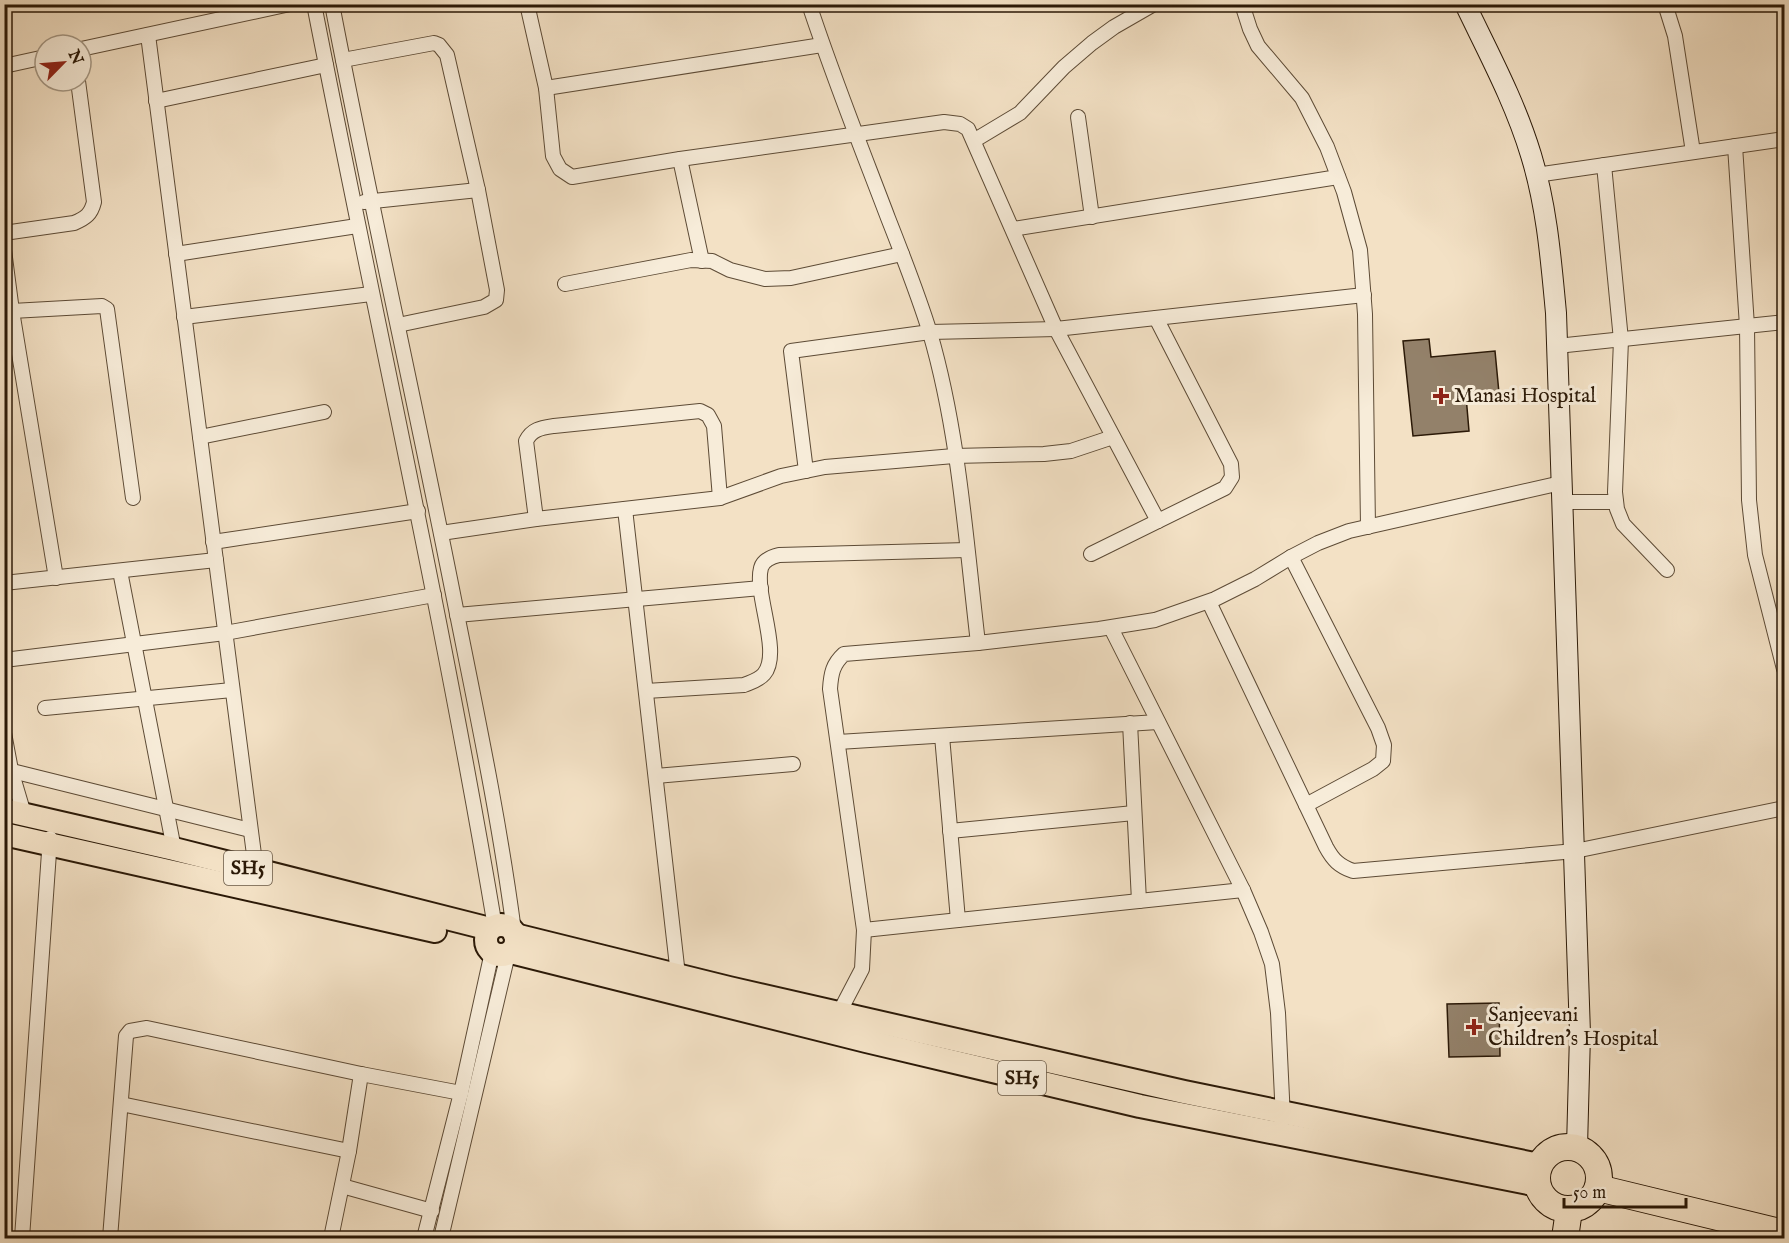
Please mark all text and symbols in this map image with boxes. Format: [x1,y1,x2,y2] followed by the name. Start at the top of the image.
[33,33,93,93] north arrow
[62,46,87,68] text: N
[1454,383,1596,410] place label: Manasi Hospital
[1432,387,1450,405] marker: Manasi Hospital
[224,851,272,885] road number: SH5
[1488,1002,1658,1053] place label: Sanjeevani Children's Hospital
[1465,1018,1483,1036] marker: Sanjeevani Children's Hospital
[998,1061,1046,1095] road number: SH5
[1564,1171,1686,1209] scale bar
[1573,1182,1606,1205] text: 50 m

